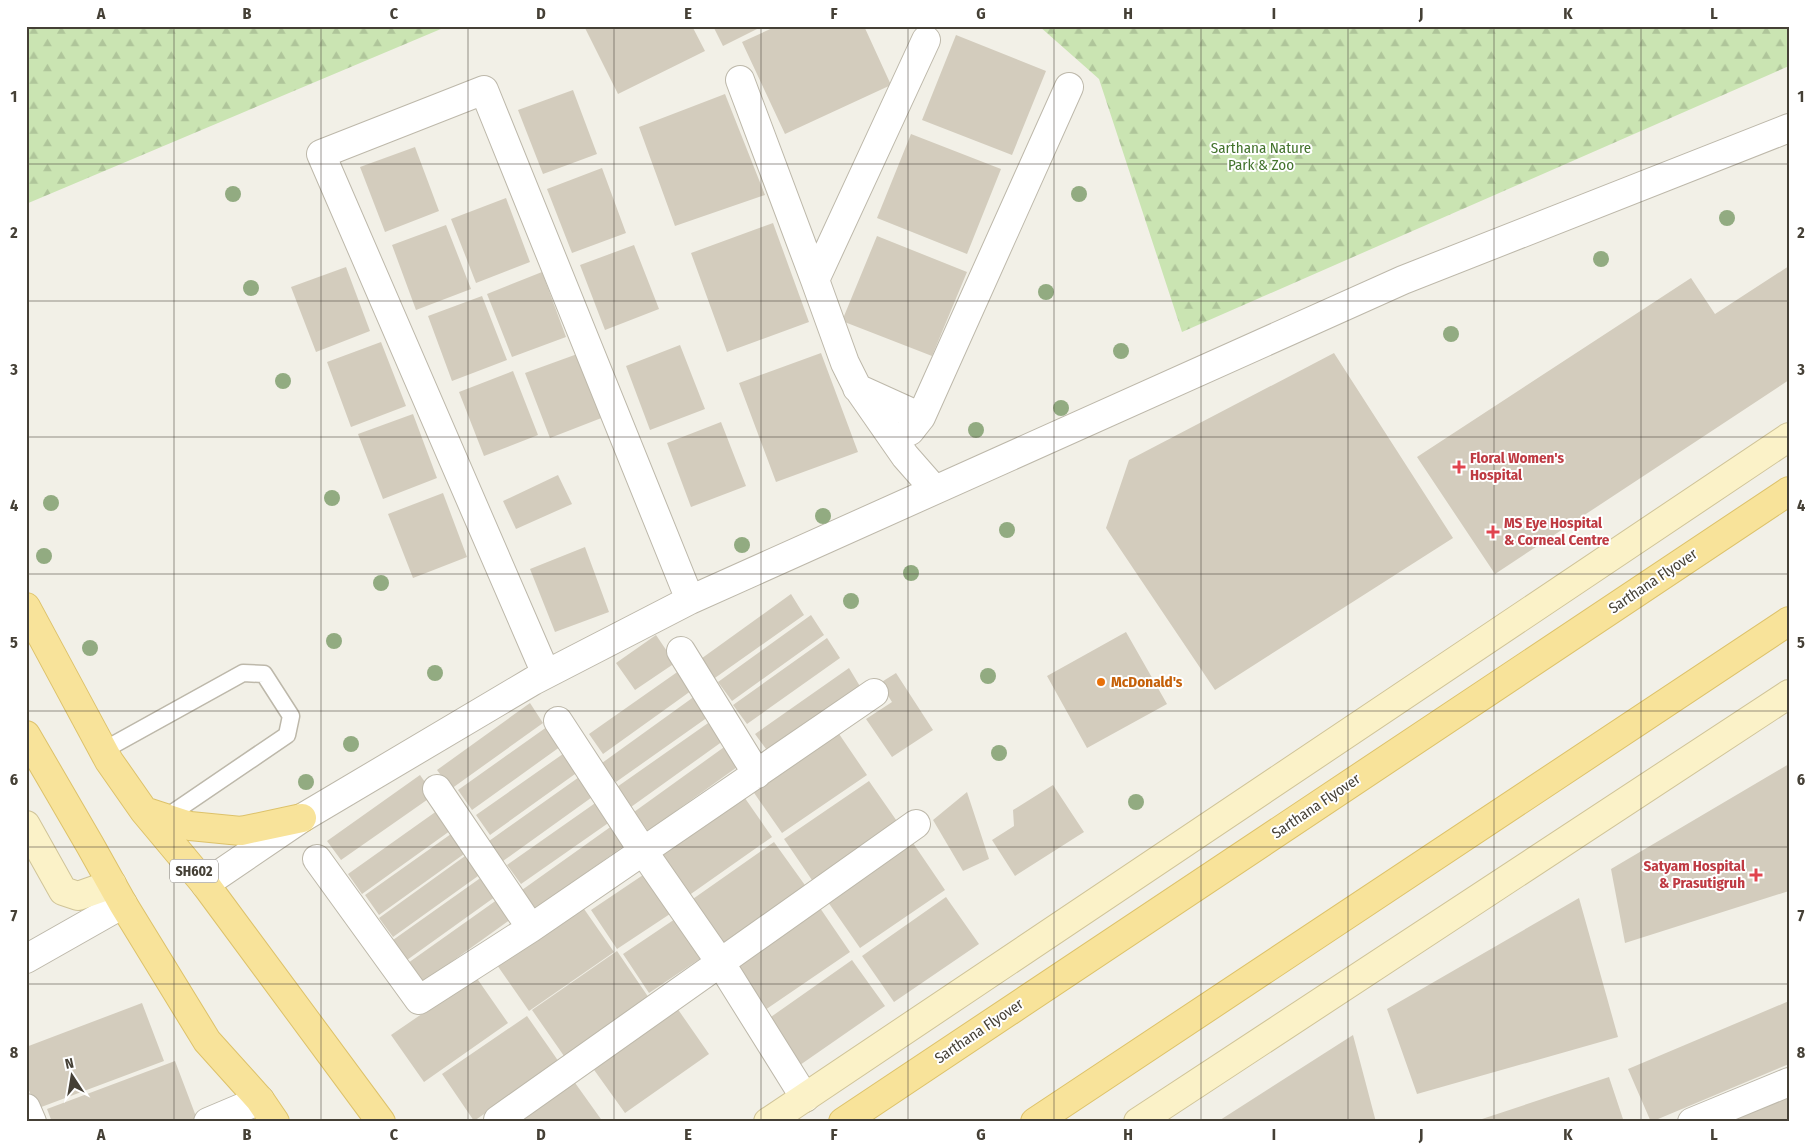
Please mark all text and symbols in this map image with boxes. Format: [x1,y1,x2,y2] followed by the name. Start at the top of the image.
[96,4,106,23] text: A
[243,4,252,23] text: B
[390,4,399,23] text: C
[536,4,546,23] text: D
[684,4,692,23] text: E
[830,4,838,23] text: F
[976,4,986,23] text: G
[1123,4,1133,23] text: H
[1272,4,1276,23] text: I
[1418,4,1423,23] text: J
[1563,4,1573,23] text: K
[1710,4,1718,23] text: L
[11,87,17,106] text: 1
[1798,87,1804,106] text: 1
[1211,139,1311,174] park label: Sarthana Nature Park & Zoo
[9,223,18,242] text: 2
[1796,223,1805,242] text: 2
[9,360,18,379] text: 3
[1796,360,1805,379] text: 3
[1470,449,1564,484] place label: Floral Women's Hospital
[1452,460,1466,474] marker: Floral Women's Hospital
[10,496,18,515] text: 4
[1797,496,1805,515] text: 4
[1504,514,1610,549] place label: MS Eye Hospital & Corneal Centre
[1486,525,1500,539] marker: MS Eye Hospital & Corneal Centre
[1605,544,1701,617] street label: Sarthana Flyover
[10,633,18,652] text: 5
[1797,633,1805,652] text: 5
[1111,673,1183,691] place label: McDonald's
[1095,676,1107,688] marker: McDonald's
[1268,769,1364,842] street label: Sarthana Flyover
[10,770,18,789] text: 6
[1797,770,1805,789] text: 6
[1643,857,1746,892] place label: Satyam Hospital & Prasutigruh
[170,859,218,882] road number: SH602
[1749,868,1763,882] marker: Satyam Hospital & Prasutigruh
[11,906,18,925] text: 7
[1798,906,1805,925] text: 7
[931,994,1027,1067] street label: Sarthana Flyover
[10,1043,19,1062] text: 8
[1797,1043,1806,1062] text: 8
[48,1050,98,1100] north arrow
[64,1055,75,1073] text: N
[96,1125,106,1144] text: A
[243,1125,252,1144] text: B
[390,1125,399,1144] text: C
[536,1125,546,1144] text: D
[684,1125,692,1144] text: E
[830,1125,838,1144] text: F
[976,1125,986,1144] text: G
[1123,1125,1133,1144] text: H
[1272,1125,1276,1144] text: I
[1418,1125,1423,1144] text: J
[1563,1125,1573,1144] text: K
[1710,1125,1718,1144] text: L

